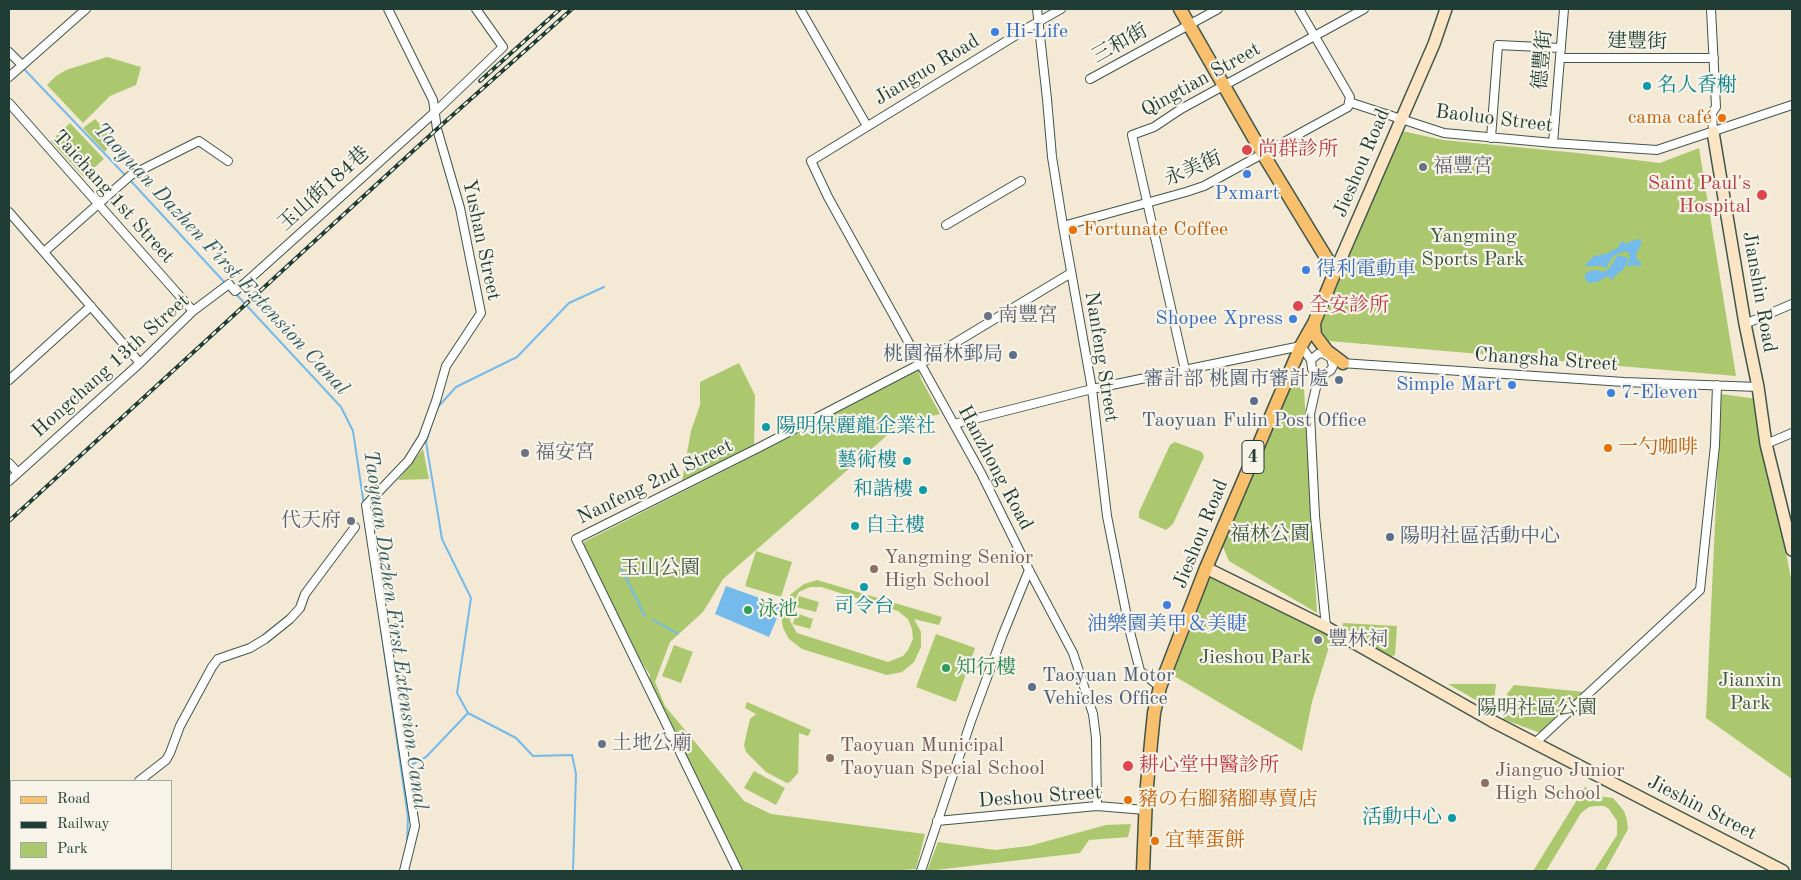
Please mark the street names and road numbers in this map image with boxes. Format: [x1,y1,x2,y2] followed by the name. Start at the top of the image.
[1088,19,1152,69] street label: 三和街
[870,29,984,111] street label: Jianguo Road
[1528,29,1558,91] street label: 德豐街
[1607,29,1667,55] street label: 建豐街
[1137,37,1265,123] street label: Qingtian Street
[1434,100,1554,138] street label: Baoluo Street
[1328,105,1396,221] street label: Jieshou Road
[47,125,179,269] street label: Taichang 1st Street
[273,142,375,236] street label: 玉山街184巷
[1161,146,1225,192] street label: 永美街
[456,177,506,303] street label: Yushan Street
[1737,229,1781,355] street label: Jianshin Road
[27,289,195,443] street label: Hongchang 13th Street
[1079,290,1123,424] street label: Nanfeng Street
[1473,343,1619,377] street label: Changsha Street
[952,402,1038,534] street label: Hanzhong Road
[573,434,737,530] street label: Nanfeng 2nd Street
[1242,441,1264,474] road number: 4
[1168,476,1234,592] street label: Jieshou Road
[1643,770,1761,846] street label: Jieshin Street
[978,781,1102,813] street label: Deshou Street

